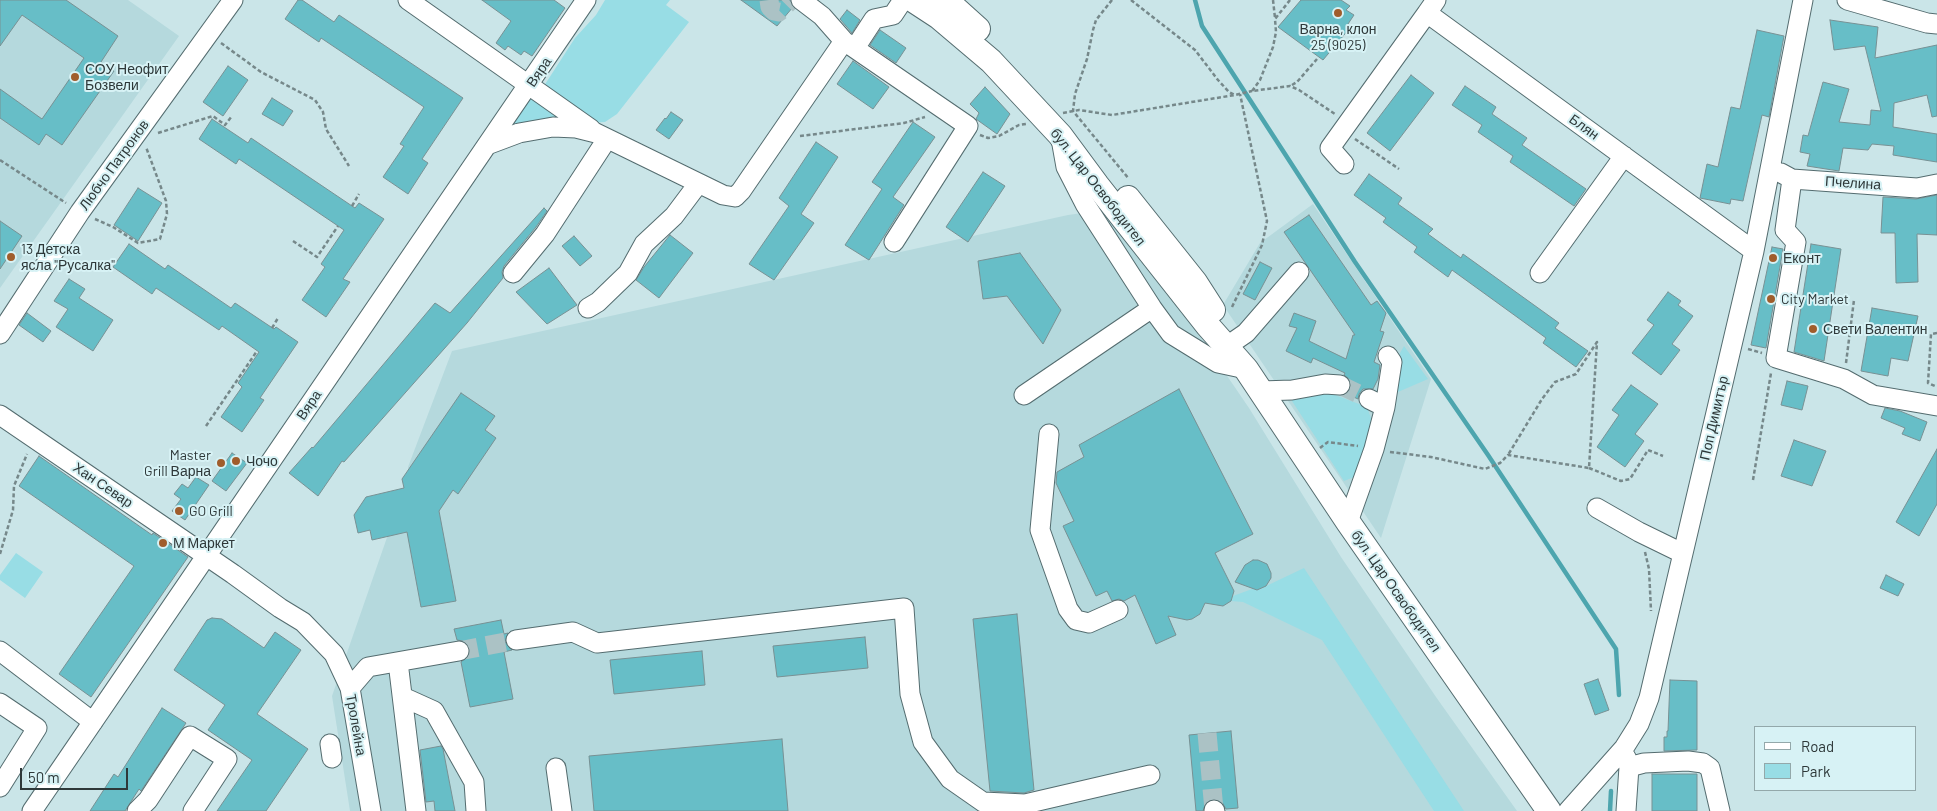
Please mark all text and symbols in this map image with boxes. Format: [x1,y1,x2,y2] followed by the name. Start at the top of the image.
[1332,7,1344,19] marker: Варна, клон 25 (9025)
[1299,21,1377,54] place label: Варна, клон 25 (9025)
[523,54,555,90] street label: Вяра
[85,61,169,94] place label: СОУ Неофит Бозвели
[69,71,81,83] marker: СОУ Неофит Бозвели
[1566,111,1602,143] street label: Блян
[76,117,152,213] street label: Любчо Патронов
[1047,125,1149,249] street label: бул. Цар Освободител
[1824,173,1882,193] street label: Пчелина
[21,241,115,274] place label: 13 Детска ясла "Русалка"
[1783,250,1821,266] place label: Еконт
[5,251,17,263] marker: 13 Детска ясла "Русалка"
[1767,252,1779,264] marker: Еконт
[1781,291,1849,307] place label: City Market
[1765,293,1777,305] marker: City Market
[1823,321,1928,337] place label: Свети Валентин
[1807,323,1819,335] marker: Свети Валентин
[1696,374,1732,462] street label: Поп Димитър
[293,387,325,423] street label: Вяра
[144,447,211,480] place label: Master Grill Варна
[246,453,278,469] place label: Чочо
[230,455,242,467] marker: Чочо
[215,457,227,469] marker: Master Grill Варна
[70,459,136,511] street label: Хан Севар
[189,503,233,519] place label: GO Grill
[173,505,185,517] marker: GO Grill
[1348,527,1444,655] street label: бул. Цар Освободител
[173,535,235,551] place label: М Маркет
[157,537,169,549] marker: М Маркет
[342,693,370,757] street label: Тролейна
[1754,726,1917,791] legend
[1801,737,1834,755] text: Road
[22,758,130,790] scale bar
[1801,762,1830,780] text: Park
[28,768,60,786] text: 50 m

